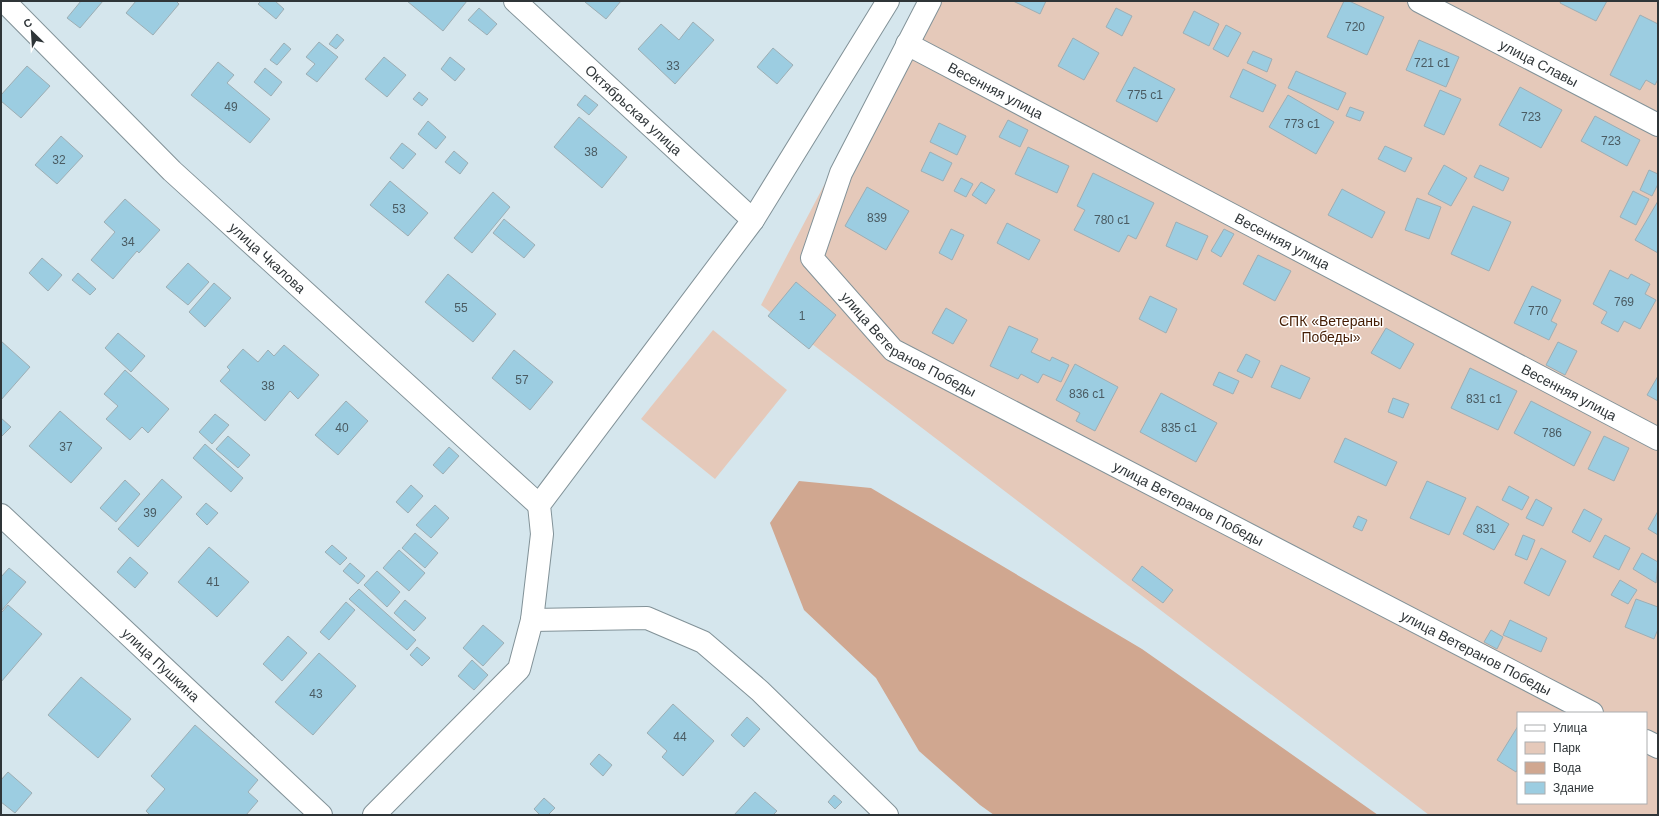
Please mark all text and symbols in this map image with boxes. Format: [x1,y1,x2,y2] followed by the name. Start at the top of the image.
[12,12,52,52] north arrow
[22,16,34,30] text: С
[1345,20,1365,34] house number: 720
[1497,36,1581,90] street label: улица Славы
[1414,56,1450,70] house number: 721 с1
[666,59,680,73] house number: 33
[945,59,1046,122] street label: Весенняя улица
[582,62,685,159] street label: Октябрьская улица
[1127,88,1163,102] house number: 775 с1
[224,100,238,114] house number: 49
[1521,110,1541,124] house number: 723
[1284,117,1320,131] house number: 773 с1
[1601,134,1621,148] house number: 723
[584,145,598,159] house number: 38
[52,153,66,167] house number: 32
[392,202,406,216] house number: 53
[1232,210,1333,273] street label: Весенняя улица
[867,211,887,225] house number: 839
[1094,213,1130,227] house number: 780 с1
[226,219,309,297] street label: улица Чкалова
[121,235,135,249] house number: 34
[838,289,979,400] street label: улица Ветеранов Победы
[1614,295,1634,309] house number: 769
[454,301,468,315] house number: 55
[1528,304,1548,318] house number: 770
[799,309,806,323] house number: 1
[1279,313,1383,345] park label: СПК «Ветераны Победы»
[1519,361,1619,424] street label: Весенняя улица
[515,373,529,387] house number: 57
[261,379,275,393] house number: 38
[1069,387,1105,401] house number: 836 с1
[1466,392,1502,406] house number: 831 с1
[335,421,349,435] house number: 40
[1161,421,1197,435] house number: 835 с1
[1542,426,1562,440] house number: 786
[59,440,73,454] house number: 37
[1111,458,1266,549] street label: улица Ветеранов Победы
[143,506,157,520] house number: 39
[1476,522,1496,536] house number: 831
[206,575,220,589] house number: 41
[1398,607,1554,698] street label: улица Ветеранов Победы
[119,625,203,705] street label: улица Пушкина
[309,687,323,701] house number: 43
[1517,712,1647,804] legend
[1553,721,1587,735] text: Улица
[673,730,687,744] house number: 44
[1553,741,1581,755] text: Парк
[1553,761,1581,775] text: Вода
[1553,781,1594,795] text: Здание

